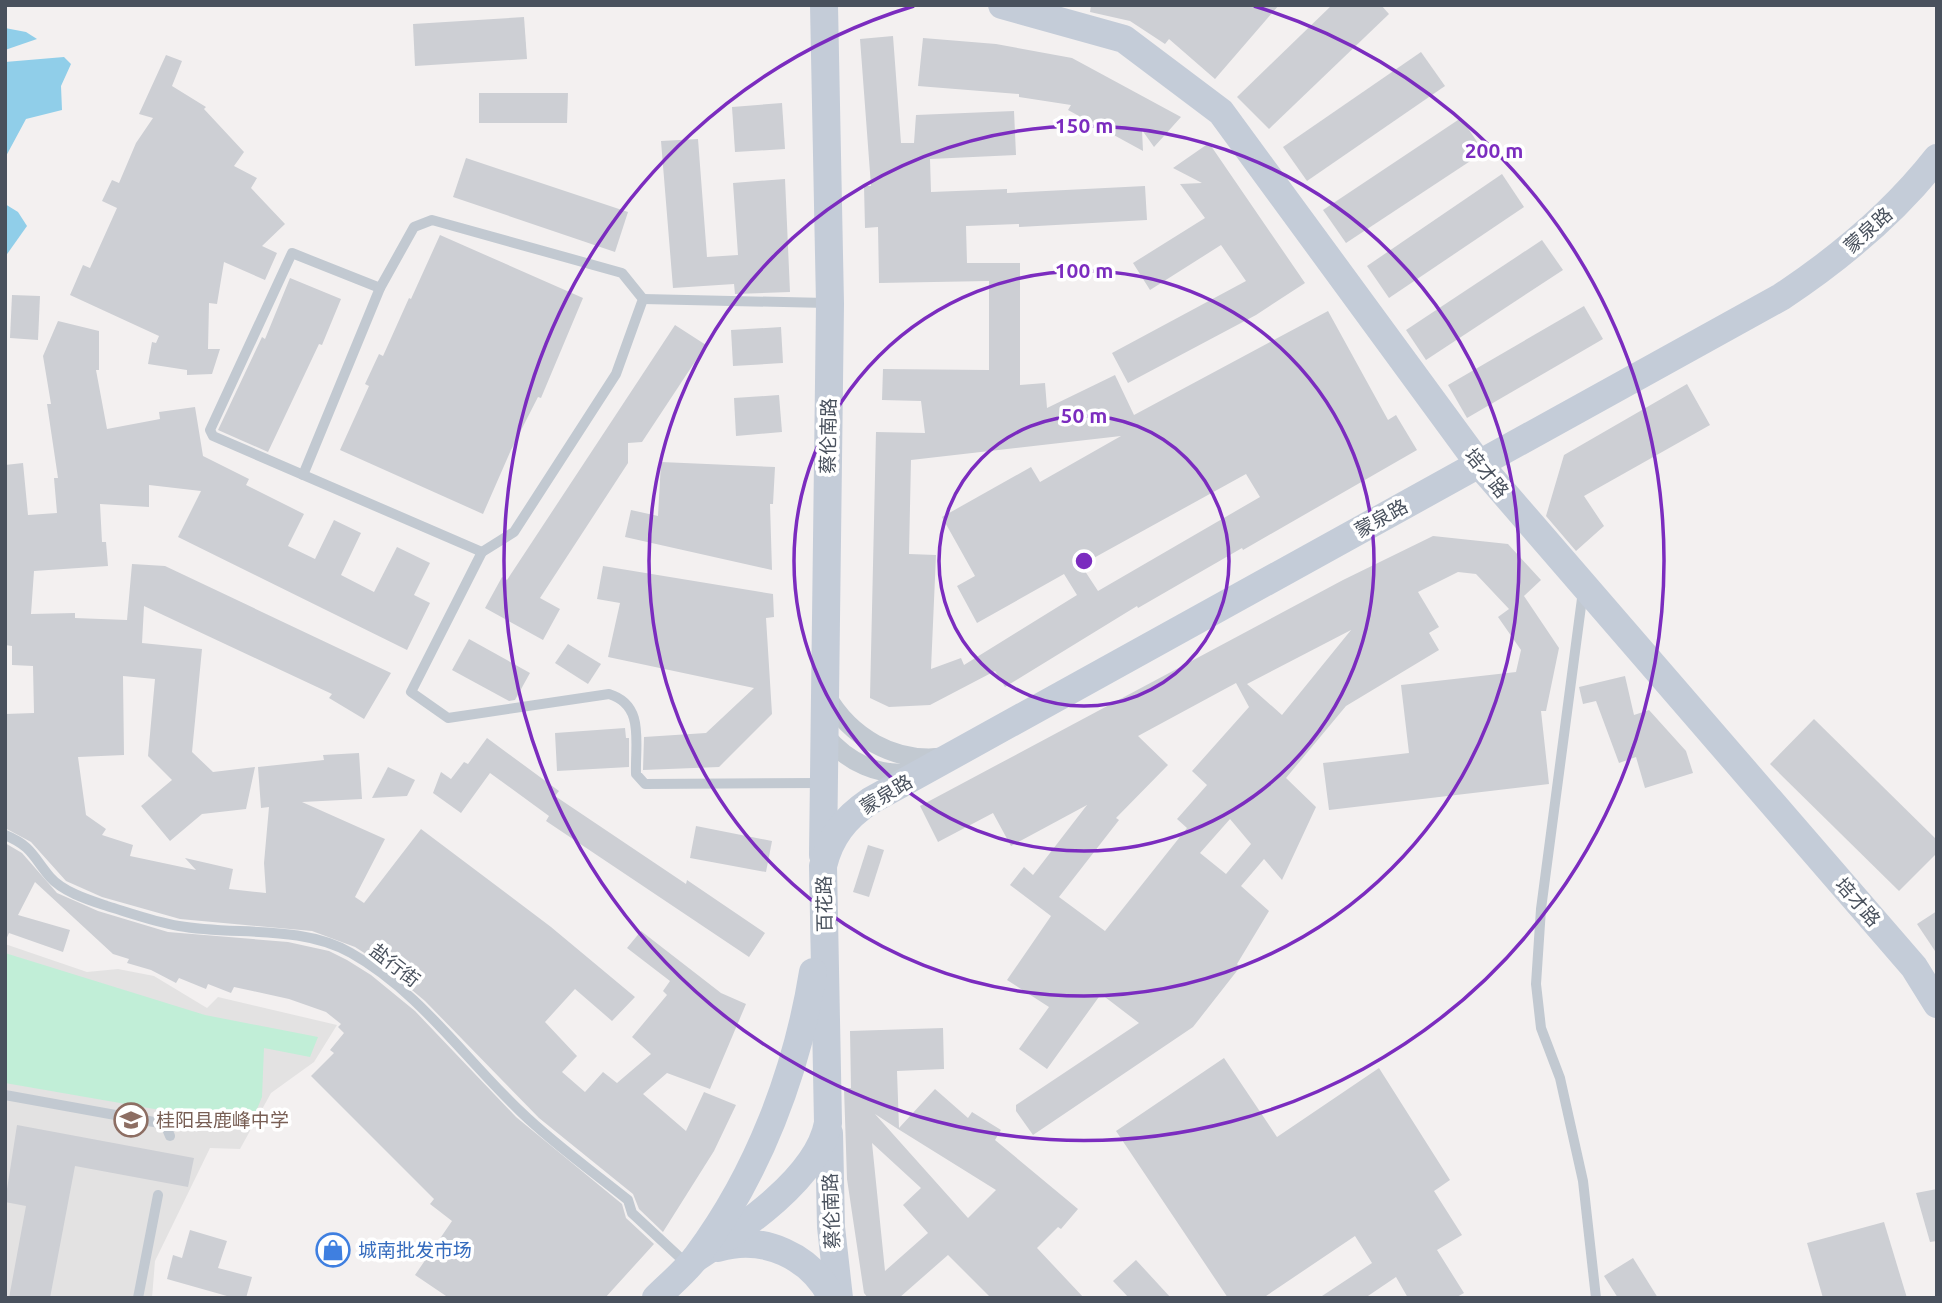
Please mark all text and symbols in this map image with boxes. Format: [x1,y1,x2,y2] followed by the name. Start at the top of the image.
[1055,113,1113,137] text: 150 m
[1465,138,1523,162] text: 200 m
[1839,203,1897,257] street label: 蒙泉路
[1055,258,1113,282] text: 100 m
[816,398,840,474] street label: 蔡伦南路
[1061,403,1107,427] text: 50 m
[1461,444,1513,502] street label: 培才路
[1351,495,1411,541] street label: 蒙泉路
[1072,549,1096,573] centre of rings
[856,770,916,818] street label: 蒙泉路
[1831,873,1885,931] street label: 培才路
[813,875,835,933] street label: 百花路
[366,939,424,991] street label: 盐行街
[112,1101,150,1139] school or university icon: 桂阳县鹿峰中学
[156,1109,289,1131] place label: 桂阳县鹿峰中学
[819,1173,843,1249] street label: 蔡伦南路
[314,1231,352,1269] shop icon: 城南批发市场
[358,1239,472,1261] place label: 城南批发市场

